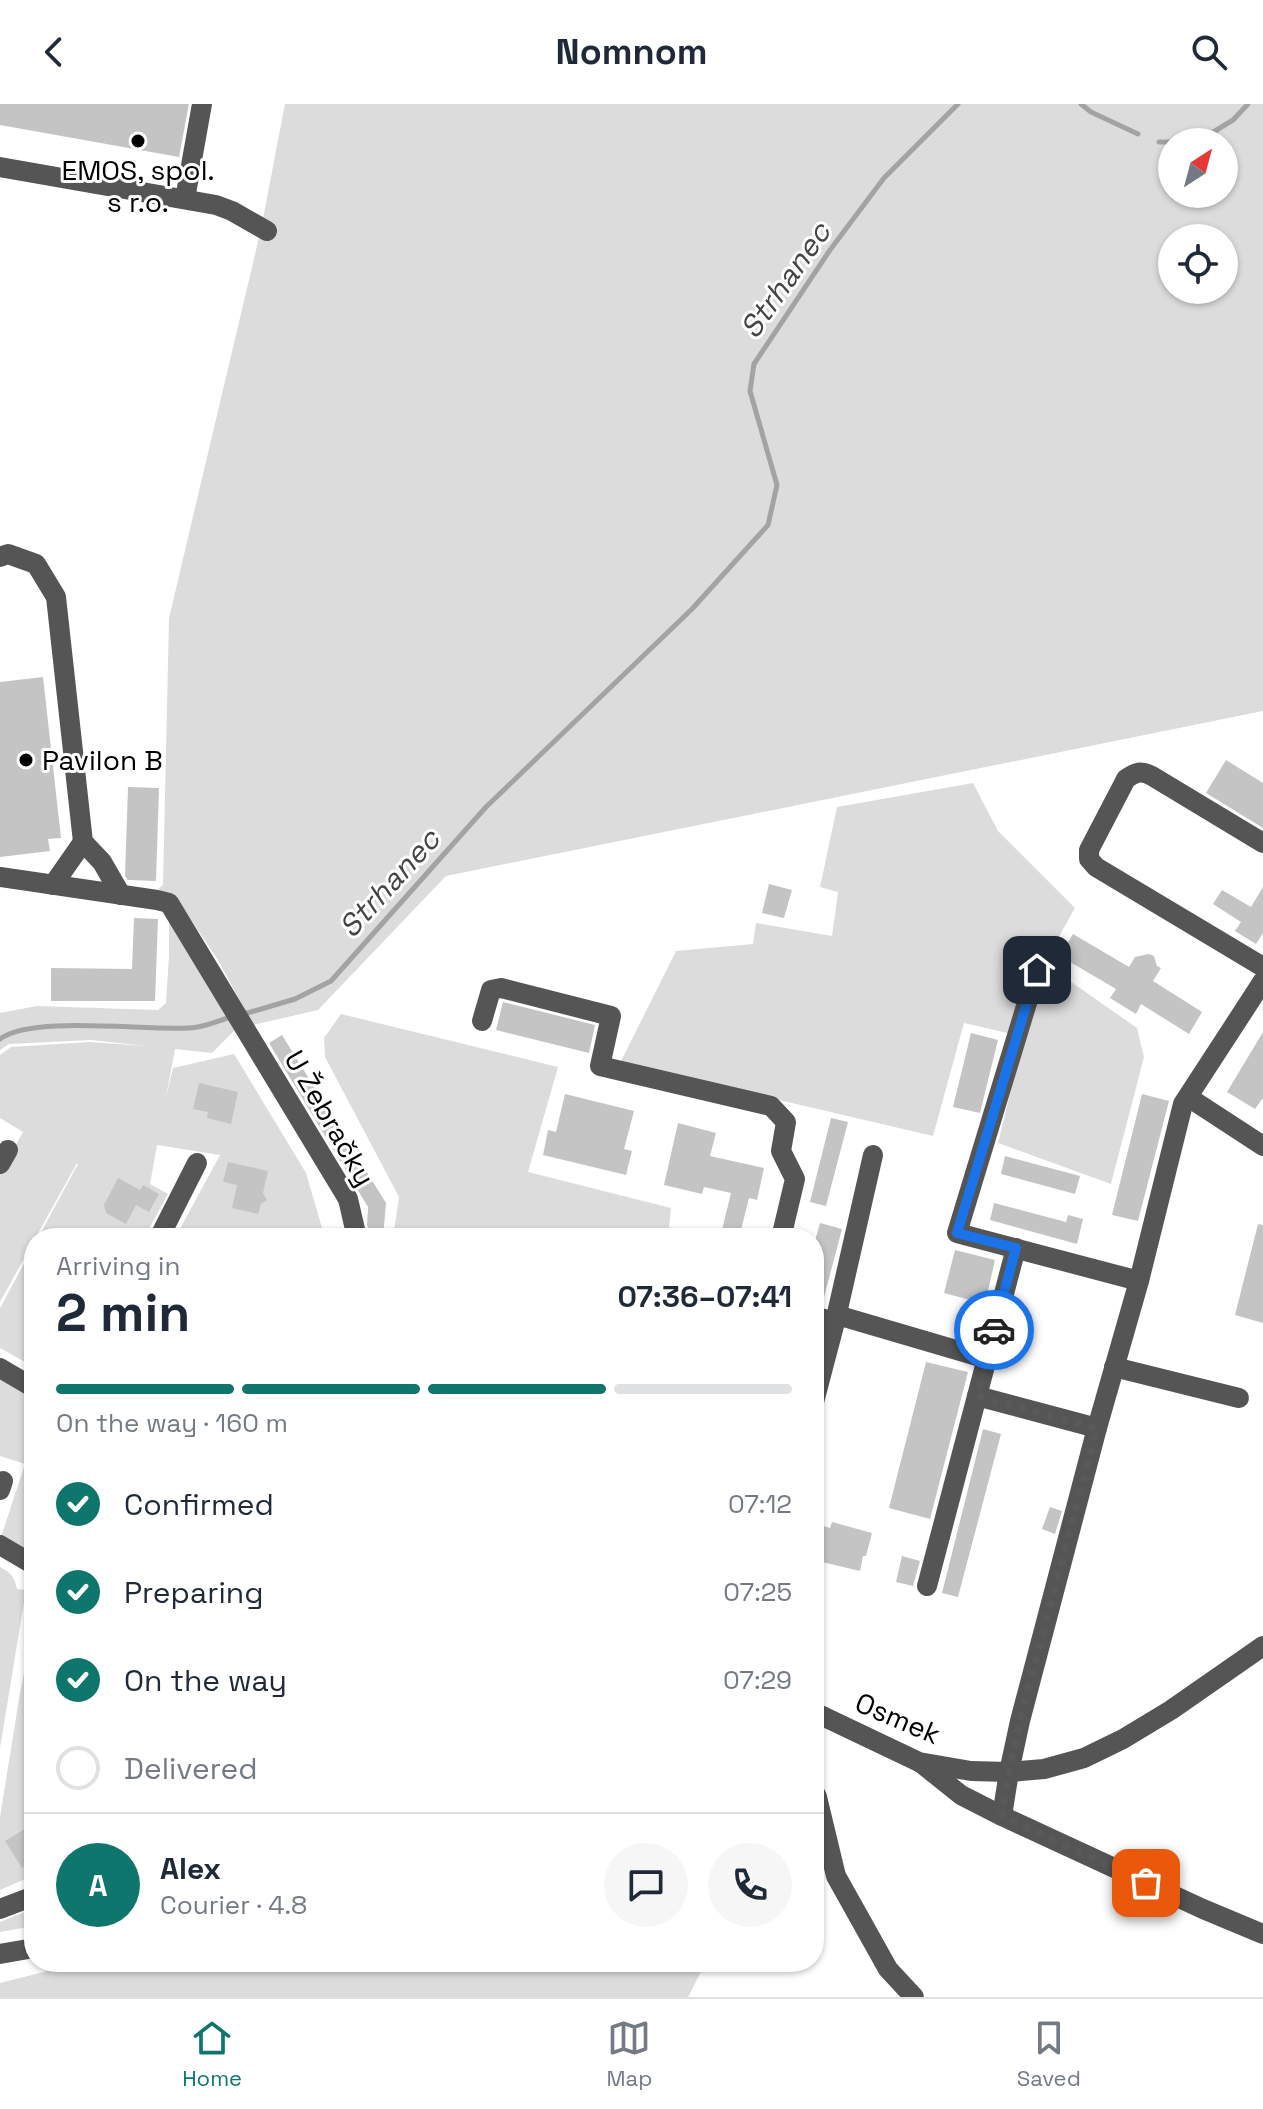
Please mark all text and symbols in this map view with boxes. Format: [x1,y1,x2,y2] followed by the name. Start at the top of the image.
[556,29,707,75] text: Nomnom
[32,30,76,74] icon: back
[1187,30,1231,74] icon: search
[1158,128,1238,208] north arrow
[1158,128,1238,304] map controls
[129,132,147,150] marker: EMOS, spol. s r.o.
[61,152,215,220] place label: EMOS, spol. s r.o.
[731,213,840,346] water label: Strhanec
[1158,224,1238,304] button: locate
[42,742,163,778] place label: Pavilon B
[17,751,35,769] marker: Pavilon B
[330,820,449,946] water label: Strhanec
[1003,936,1071,1004] pin
[1015,948,1059,992] icon: home
[277,1044,383,1192] street label: U Žebračky
[56,1249,180,1283] text: Arriving in
[617,1277,792,1316] text: 07:36–07:41
[56,1280,190,1346] text: 2 min
[954,1290,1034,1370] courier
[972,1308,1016,1352] icon: car
[56,1406,288,1440] text: On the way · 160 m
[56,1482,100,1526] icon: check
[124,1485,274,1524] text: Confirmed
[728,1487,792,1521] text: 07:12
[56,1570,100,1614] icon: check
[124,1573,263,1612] text: Preparing
[723,1575,792,1609] text: 07:25
[56,1658,100,1702] icon: check
[124,1661,287,1700] text: On the way
[723,1663,792,1697] text: 07:29
[850,1684,946,1752] street label: Osmek
[124,1749,258,1788] text: Delivered
[604,1843,688,1927] button: chat
[708,1843,792,1927] button: phone
[160,1849,221,1888] text: Alex
[1112,1849,1180,1917] pin
[1124,1861,1168,1905] icon: bag
[88,1866,108,1905] text: A
[160,1888,307,1922] text: Courier · 4.8
[182,2016,242,2092] tab: Home
[606,2016,652,2092] tab: Map
[1017,2016,1081,2092] tab: Saved

